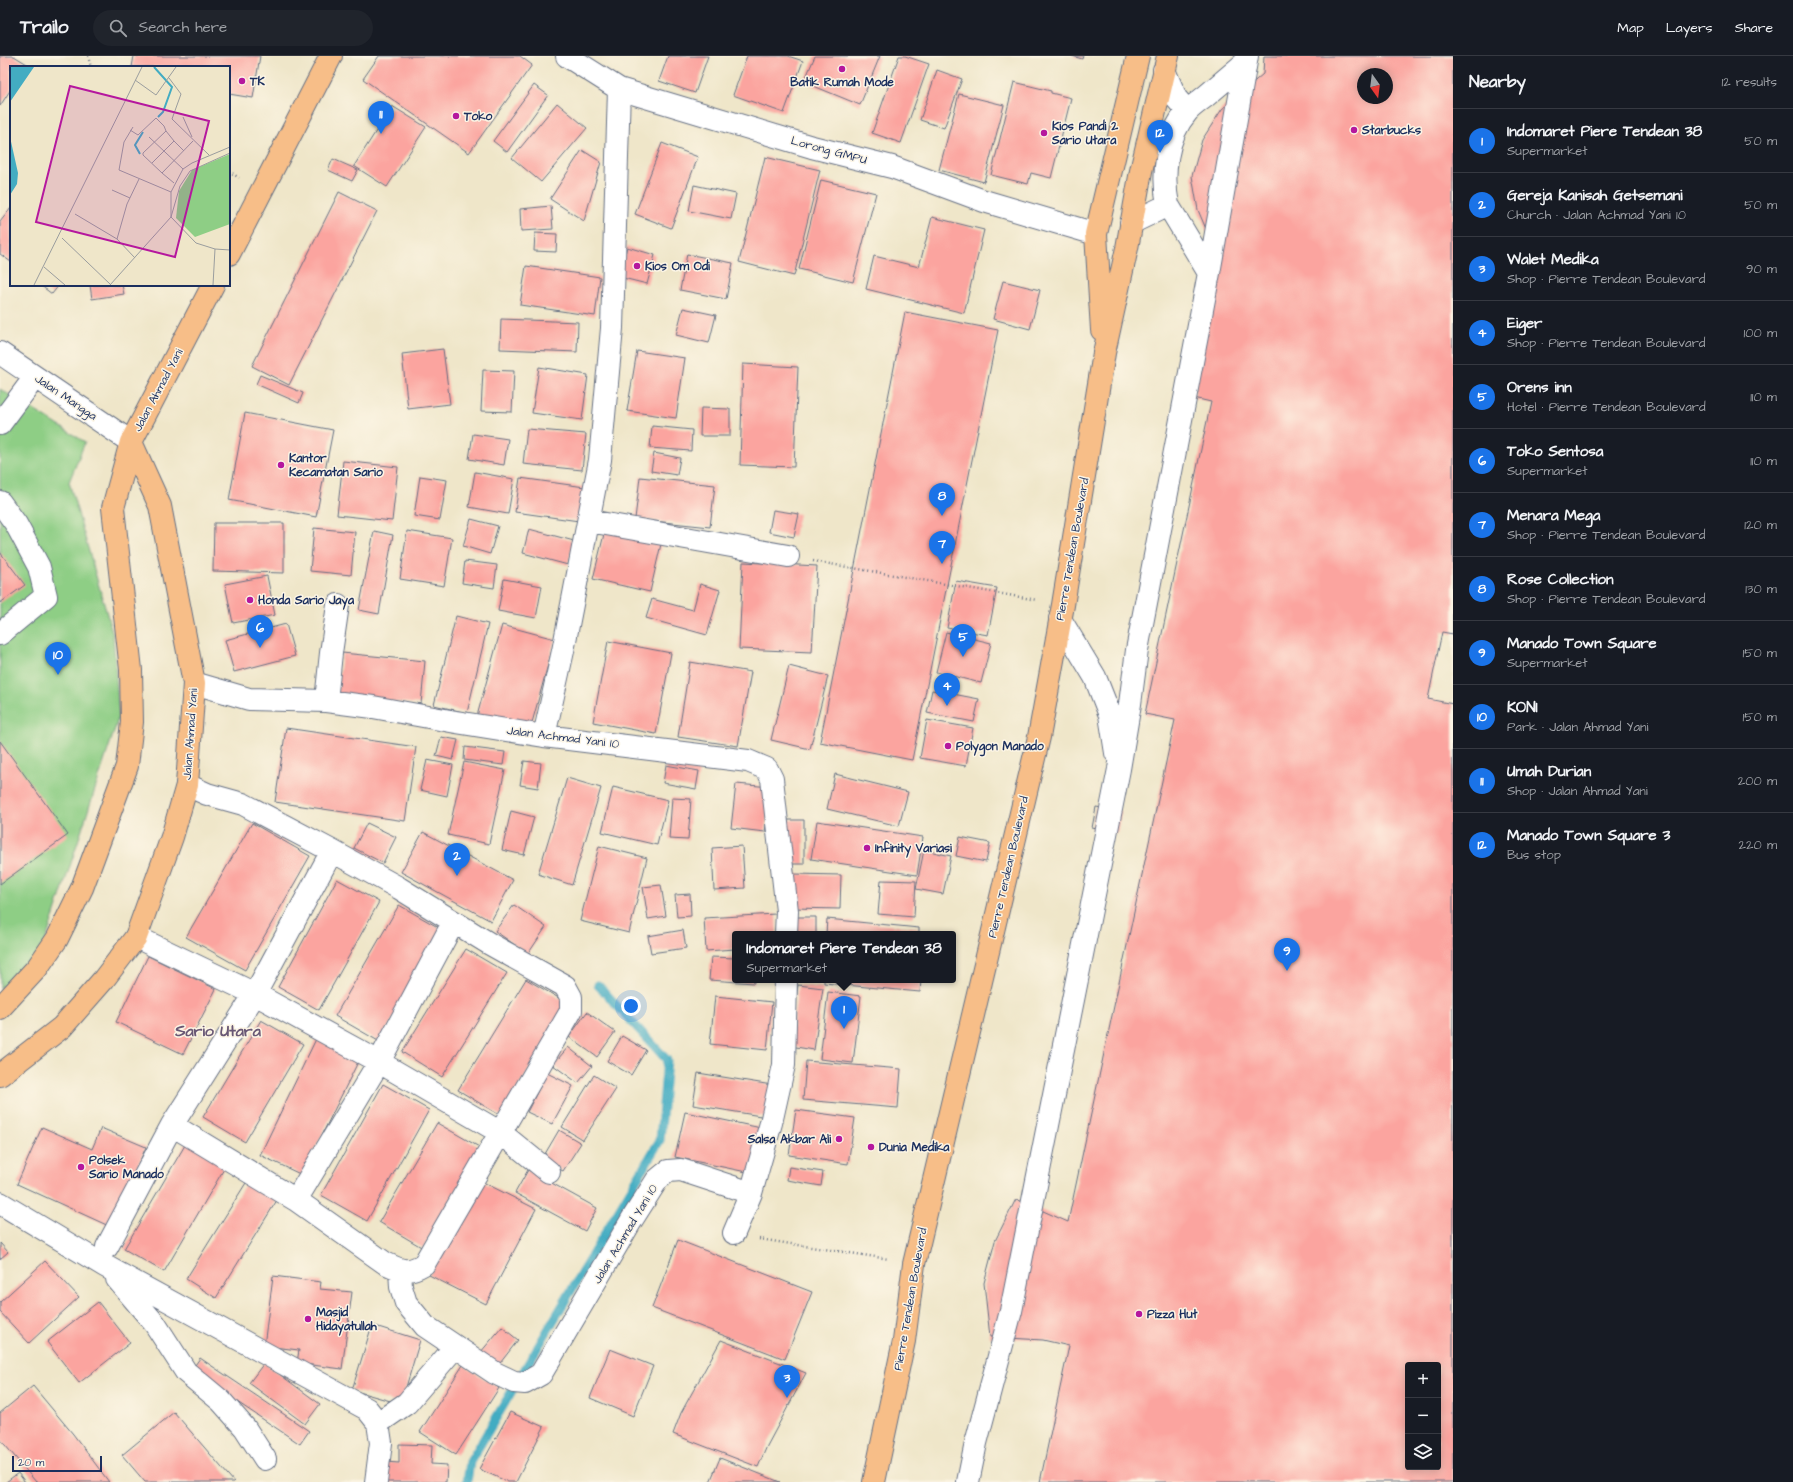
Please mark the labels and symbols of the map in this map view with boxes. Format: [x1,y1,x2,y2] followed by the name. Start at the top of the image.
[837,64,847,74] marker: Batik Rumah Mode
[10,66,230,286] inset map
[1357,68,1393,104] north arrow
[249,73,265,90] place label: TK
[790,74,894,91] place label: Batik Rumah Mode
[237,76,247,86] marker: TK
[368,101,394,134] pin: 11
[463,108,493,125] place label: Toko
[451,111,461,121] marker: Toko
[1051,118,1118,149] place label: Kios Pandi 2 Sario Utara
[1147,120,1173,153] pin: 12
[1361,122,1421,139] place label: Starbucks
[1349,125,1359,135] marker: Starbucks
[1039,128,1049,138] marker: Kios Pandi 2 Sario Utara
[789,132,869,170] street label: Lorong GMPU
[645,258,710,275] place label: Kios Om Odi
[632,261,642,271] marker: Kios Om Odi
[129,346,188,435] street label: Jalan Ahmad Yani
[31,370,100,425] street label: Jalan Mangga
[289,450,383,481] place label: Kantor Kecamatan Sario
[276,460,286,470] marker: Kantor Kecamatan Sario
[1052,476,1093,622] street label: Pierre Tendean Boulevard
[929,483,955,516] pin: 8
[929,531,955,564] pin: 7
[258,592,355,610] place label: Honda Sario Jaya
[245,595,255,605] marker: Honda Sario Jaya
[247,615,273,648] pin: 6
[950,624,976,657] pin: 5
[45,642,71,675] pin: 10
[934,673,960,706] pin: 4
[179,688,202,780] street label: Jalan Ahmad Yani
[506,722,621,753] street label: Jalan Achmad Yani 10
[956,738,1044,757] place label: Polygon Manado
[943,741,953,751] marker: Polygon Manado
[984,795,1033,940] street label: Pierre Tendean Boulevard
[875,840,952,858] place label: Infinity Variasi
[444,843,470,876] pin: 2
[862,843,872,853] marker: Infinity Variasi
[1274,938,1300,971] pin: 9
[621,996,641,1016] your location
[831,996,857,1029] pin: 1
[174,1020,262,1042] district label: Sario Utara
[747,1131,831,1148] place label: Salsa Akbar Ali
[834,1134,844,1144] marker: Salsa Akbar Ali
[879,1139,950,1156] place label: Dunia Medika
[866,1142,876,1152] marker: Dunia Medika
[88,1152,164,1183] place label: Polsek Sario Manado
[76,1162,86,1172] marker: Polsek Sario Manado
[589,1181,662,1287] street label: Jalan Achmad Yani 10
[890,1226,931,1372] street label: Pierre Tendean Boulevard
[316,1304,378,1336] place label: Masjid Hidayatullah
[1147,1306,1198,1323] place label: Pizza Hut
[1134,1309,1144,1319] marker: Pizza Hut
[303,1314,313,1324] marker: Masjid Hidayatullah
[774,1365,800,1398] pin: 3
[12,1454,102,1473] scale bar

